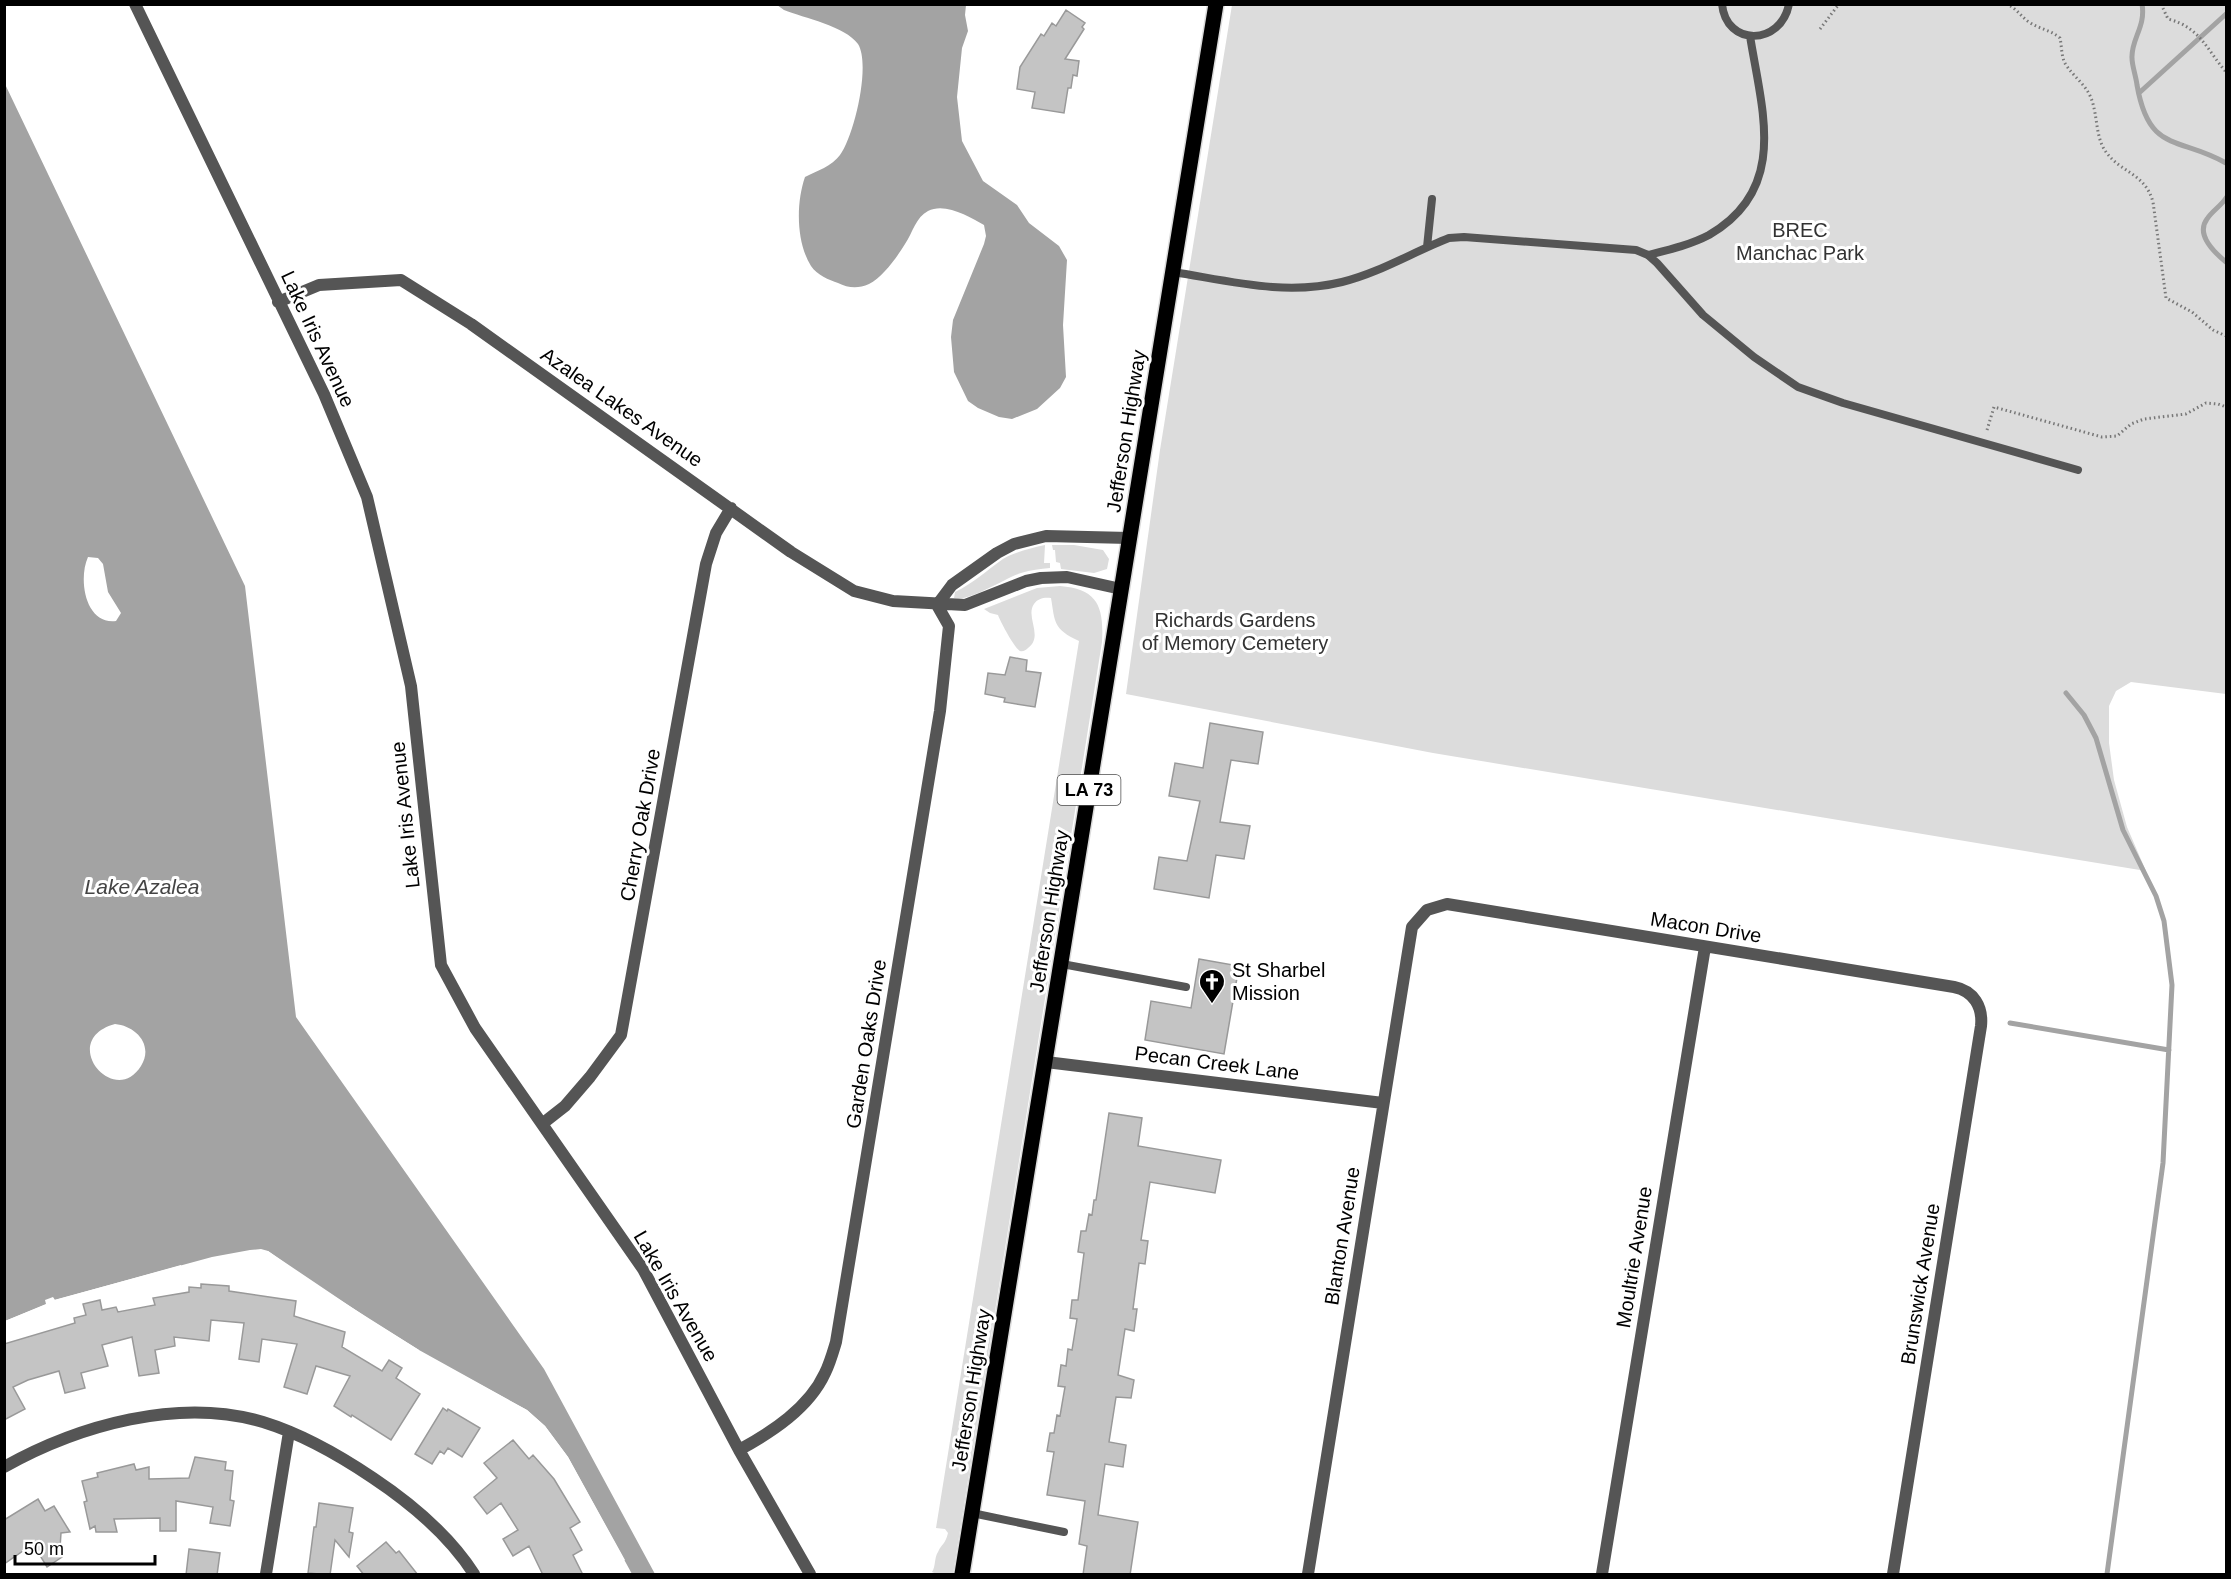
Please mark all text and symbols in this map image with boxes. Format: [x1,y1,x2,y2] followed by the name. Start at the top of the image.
[1736,219,1865,264] park label: BREC Manchac Park
[277,268,359,410] street label: Lake Iris Avenue
[537,343,707,471] street label: Azalea Lakes Avenue
[1102,348,1150,514] street label: Jefferson Highway
[1142,609,1328,654] park label: Richards Gardens of Memory Cemetery
[386,740,424,890] street label: Lake Iris Avenue
[616,747,664,903] street label: Cherry Oak Drive
[1058,775,1120,805] road number: LA 73
[1025,828,1073,994] street label: Jefferson Highway
[85,875,199,898] water label: Lake Azalea
[1649,907,1763,947] street label: Macon Drive
[842,958,890,1130] street label: Garden Oaks Drive
[1232,959,1325,1004] place label: St Sharbel Mission
[1197,967,1227,1005] church icon: St Sharbel Mission
[1133,1042,1301,1084] street label: Pecan Creek Lane
[1320,1165,1364,1307] street label: Blanton Avenue
[1612,1185,1656,1329] street label: Moultrie Avenue
[1896,1202,1944,1366] street label: Brunswick Avenue
[630,1227,722,1365] street label: Lake Iris Avenue
[947,1307,995,1473] street label: Jefferson Highway
[15,1528,154,1566] scale bar
[24,1539,64,1559] text: 50 m

